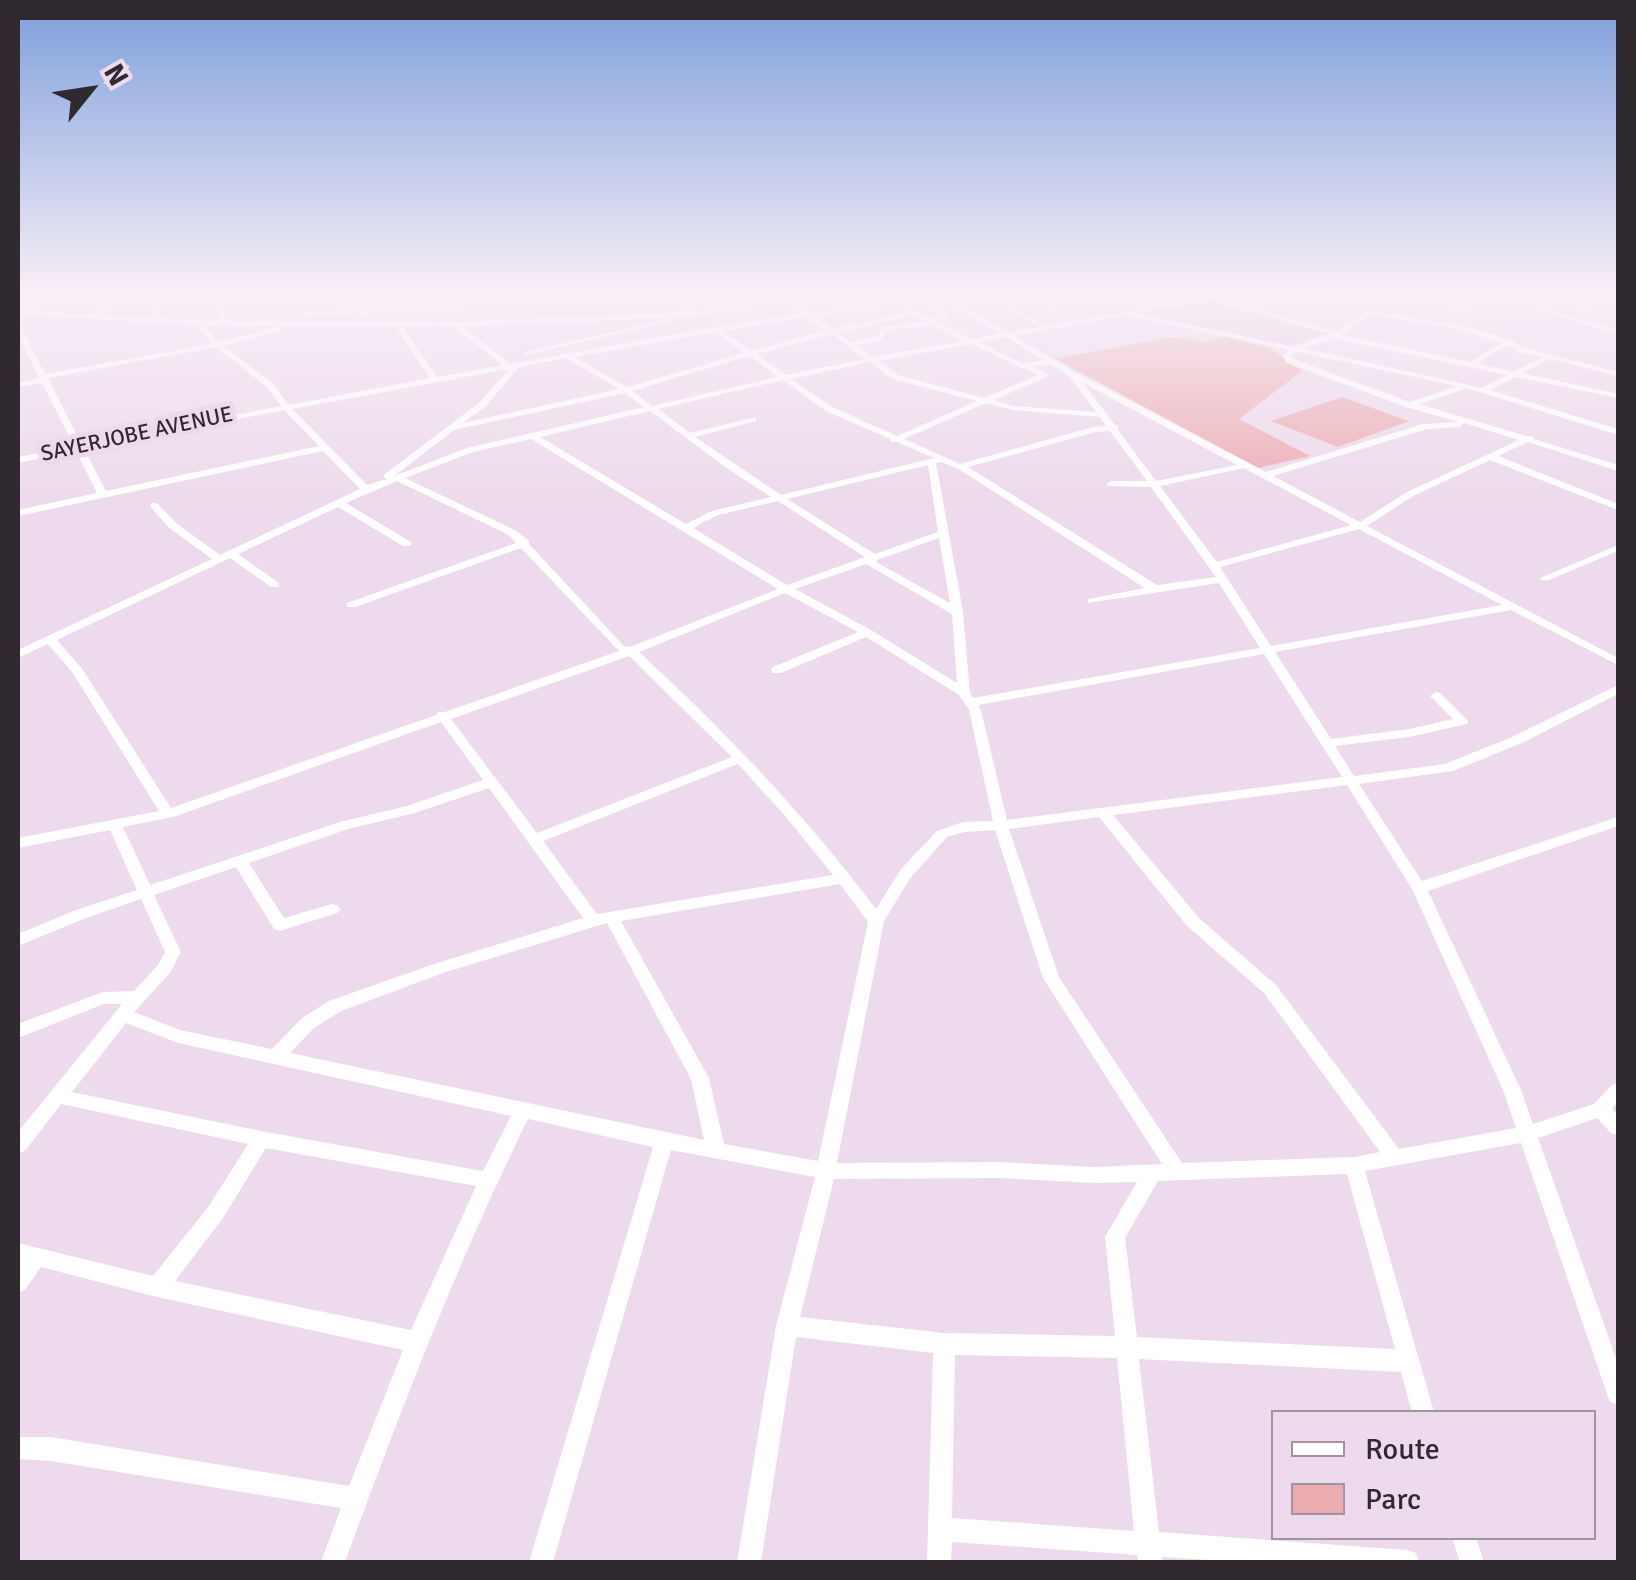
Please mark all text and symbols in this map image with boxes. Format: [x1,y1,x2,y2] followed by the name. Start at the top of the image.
[40,40,140,140] north arrow
[96,58,136,92] text: N
[39,402,235,468] street label: SAYERJOBE AVENUE
[1271,1410,1596,1540] legend
[1365,1431,1440,1468] text: Route
[1365,1481,1421,1518] text: Parc

